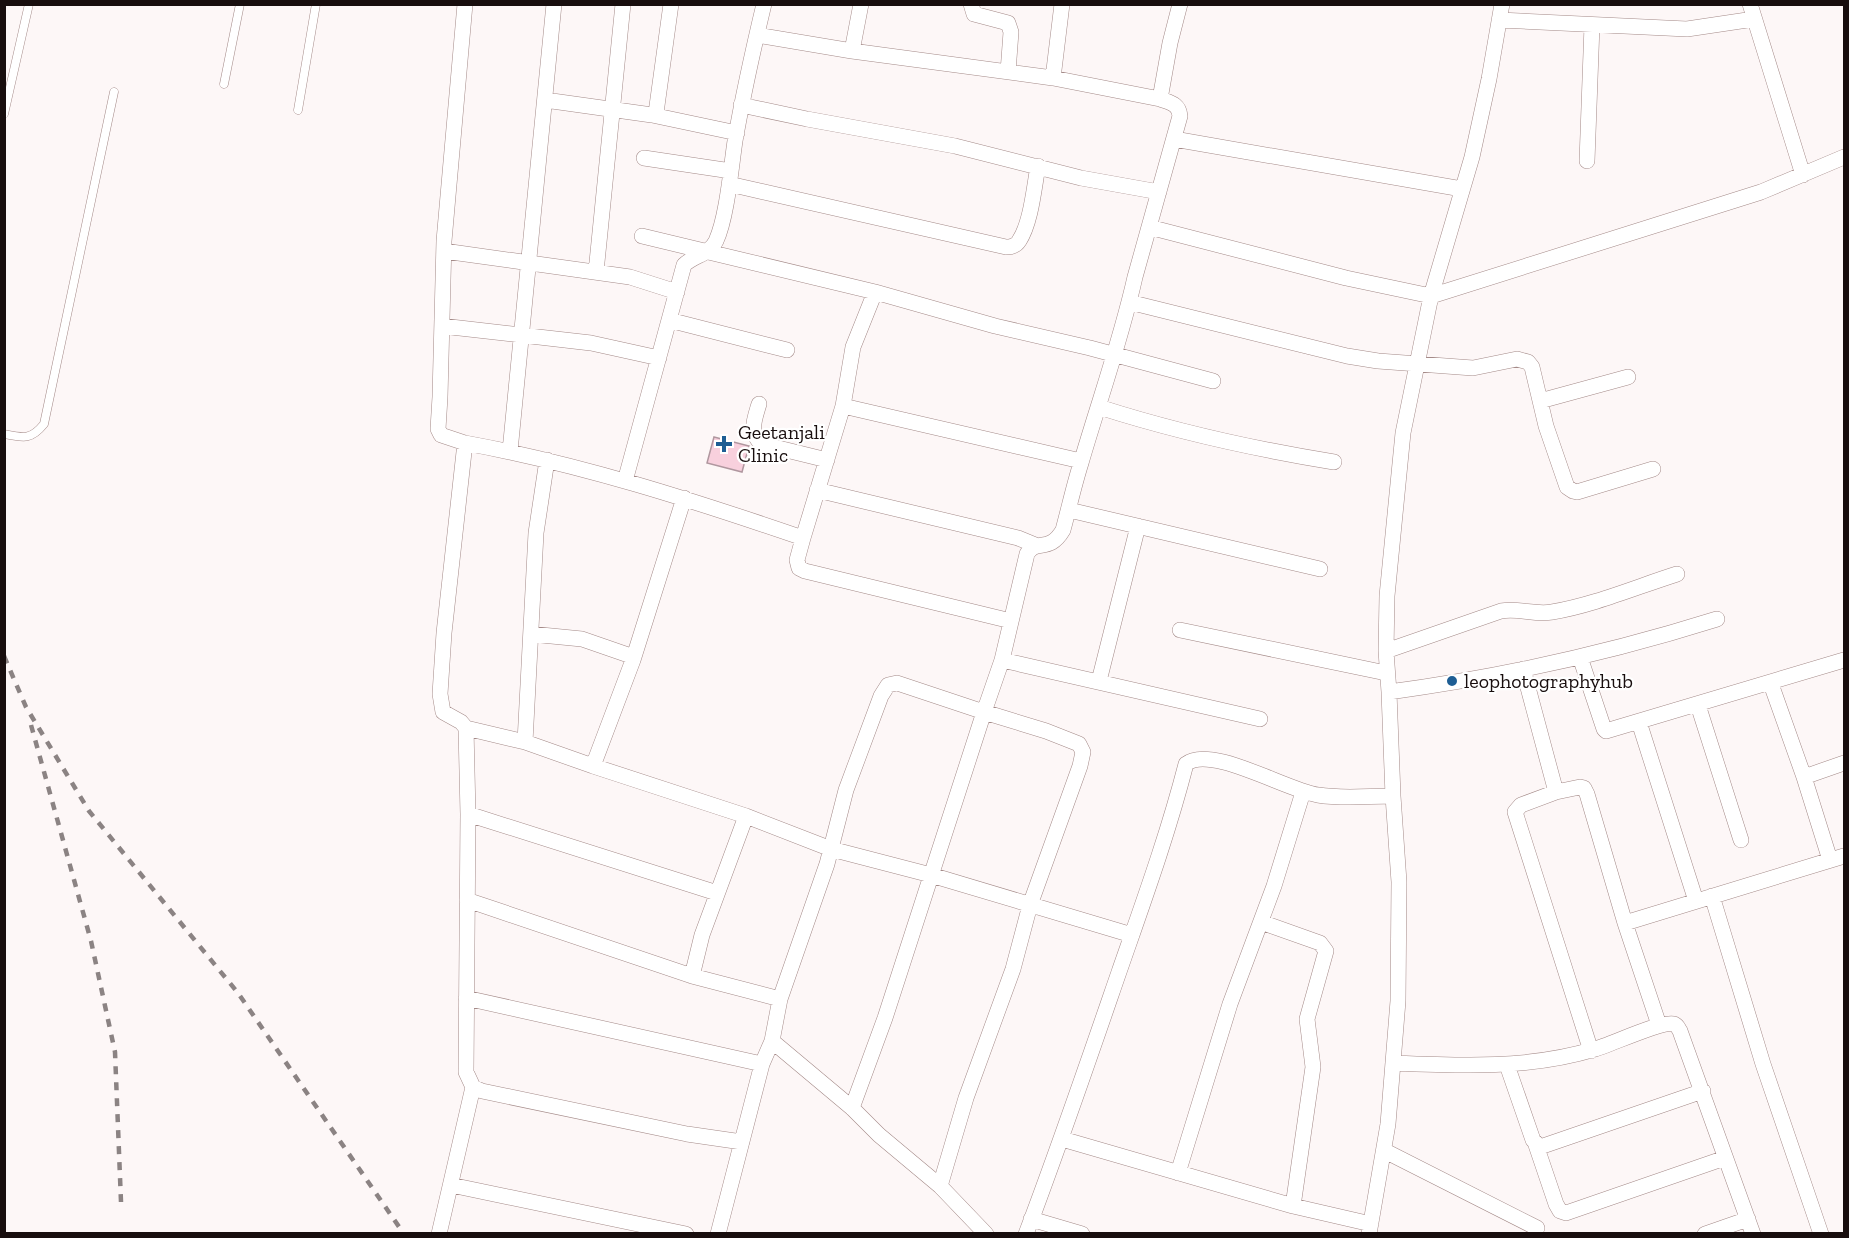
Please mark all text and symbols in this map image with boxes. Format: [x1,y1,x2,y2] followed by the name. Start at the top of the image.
[738,420,825,467] place label: Geetanjali Clinic
[715,435,733,453] marker: Geetanjali Clinic
[1464,669,1633,693] place label: leophotographyhub
[1445,674,1459,688] marker: leophotographyhub

